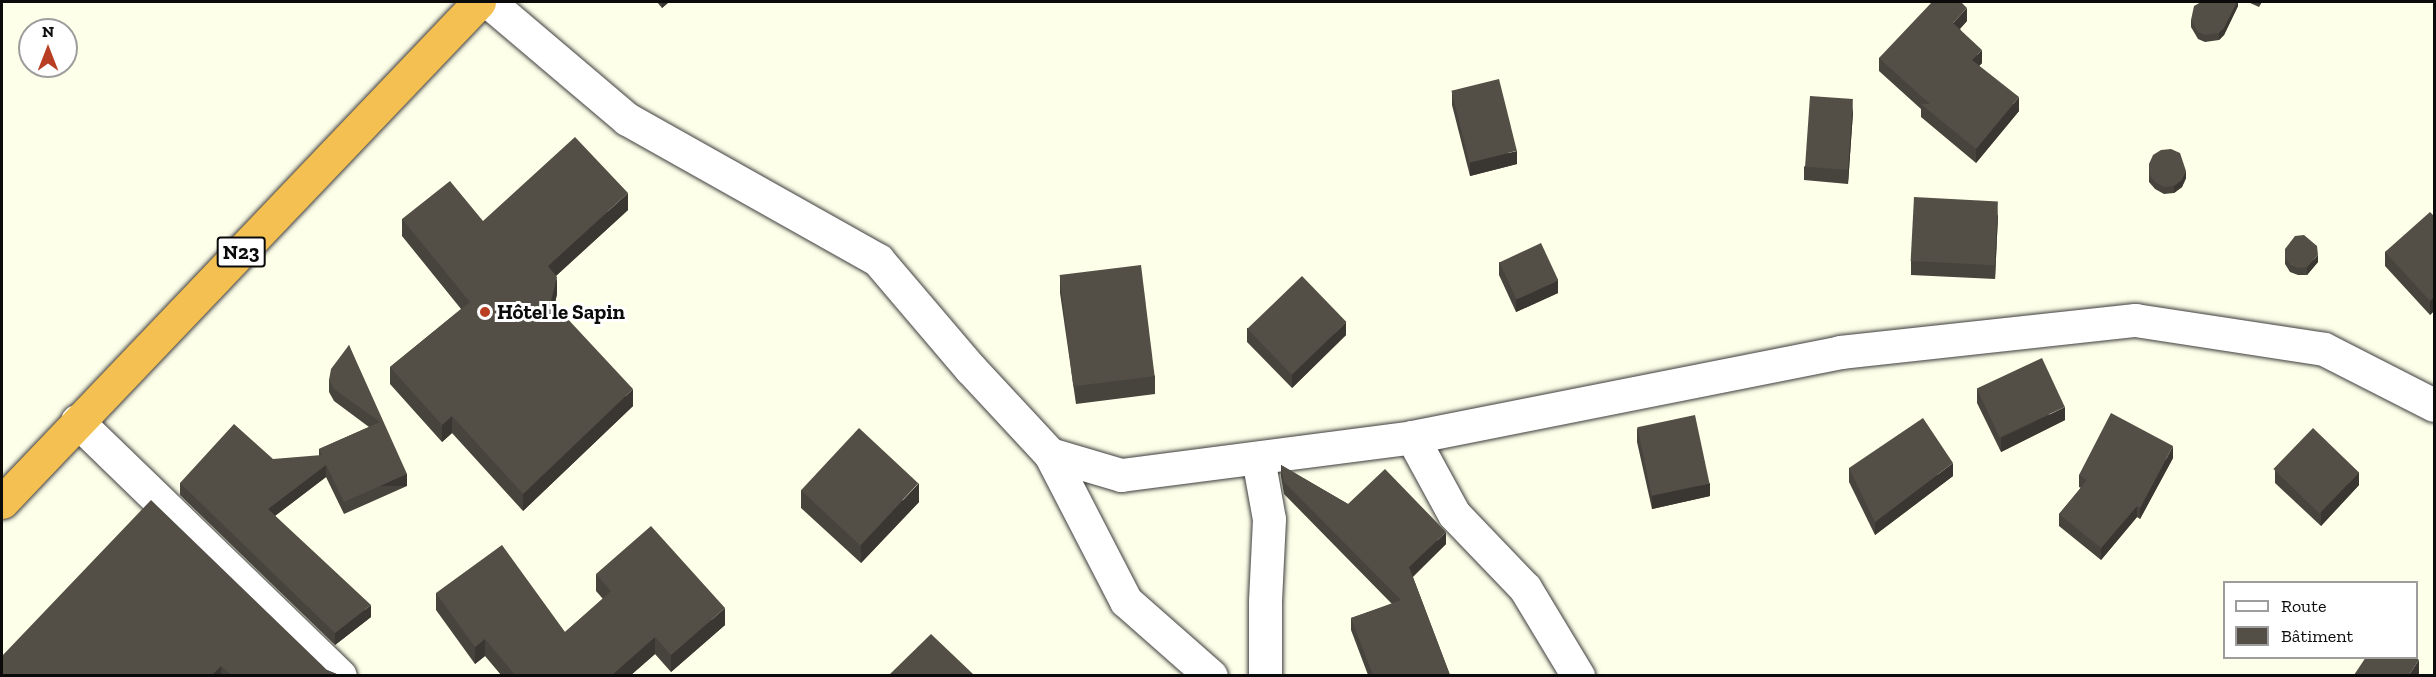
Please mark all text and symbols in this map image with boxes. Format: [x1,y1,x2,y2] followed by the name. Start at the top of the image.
[18,18,78,78] north arrow
[42,22,54,41] text: N
[216,235,266,269] road number: N23
[497,299,625,325] place label: Hôtel le Sapin
[478,305,492,319] marker: Hôtel le Sapin
[2223,581,2418,659] legend
[2281,595,2326,617] text: Route
[2281,625,2353,647] text: Bâtiment

